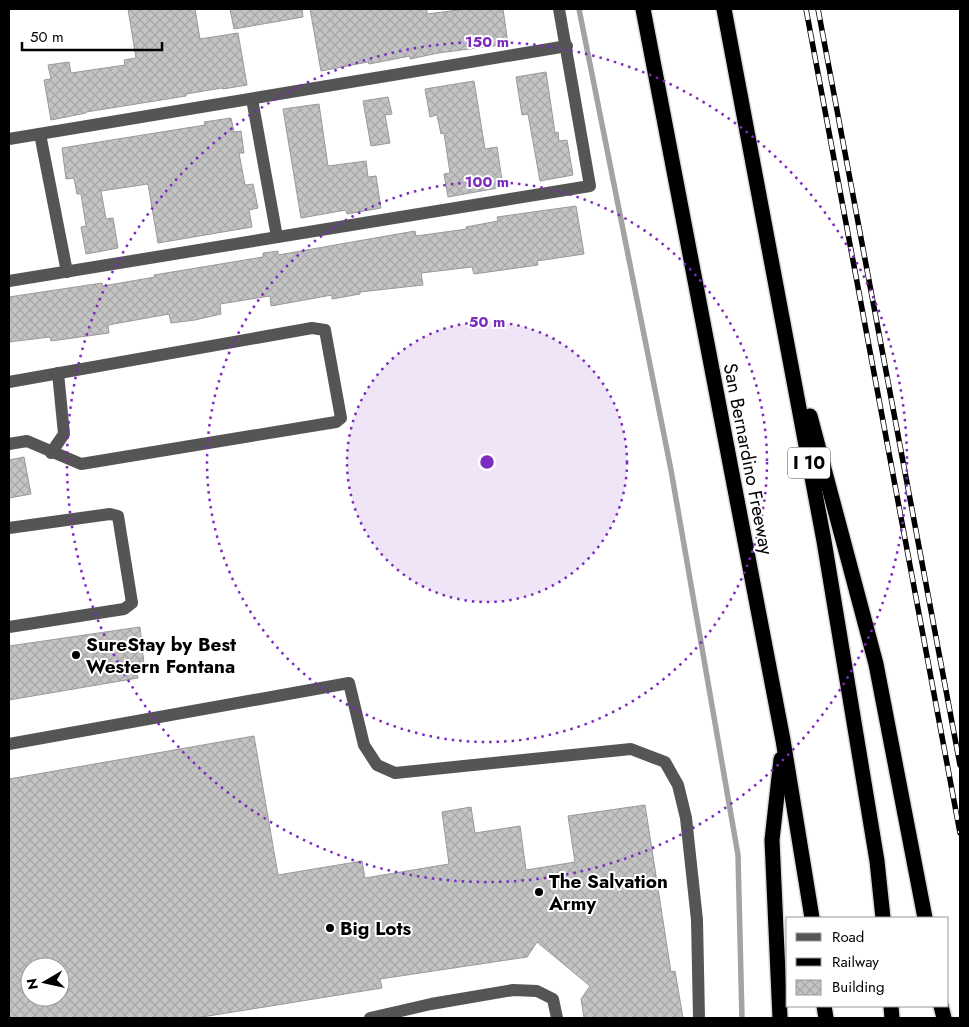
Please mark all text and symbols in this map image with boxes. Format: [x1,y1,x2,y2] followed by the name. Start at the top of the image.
[22,20,162,52] scale bar
[30,26,64,48] text: 50 m
[465,31,509,53] text: 150 m
[465,171,509,193] text: 100 m
[469,311,505,333] text: 50 m
[717,361,780,558] street label: San Bernardino Freeway
[788,448,830,478] road number: I 10
[478,453,496,471] centre of rings
[86,631,236,680] place label: SureStay by Best Western Fontana
[70,649,82,661] marker: SureStay by Best Western Fontana
[548,868,668,917] place label: The Salvation Army
[533,886,545,898] marker: The Salvation Army
[340,915,411,942] place label: Big Lots
[786,917,949,1007] legend
[324,922,336,934] marker: Big Lots
[832,926,864,948] text: Road
[832,951,879,973] text: Railway
[20,957,70,1007] north arrow
[832,976,884,998] text: Building
[21,977,43,991] text: N

